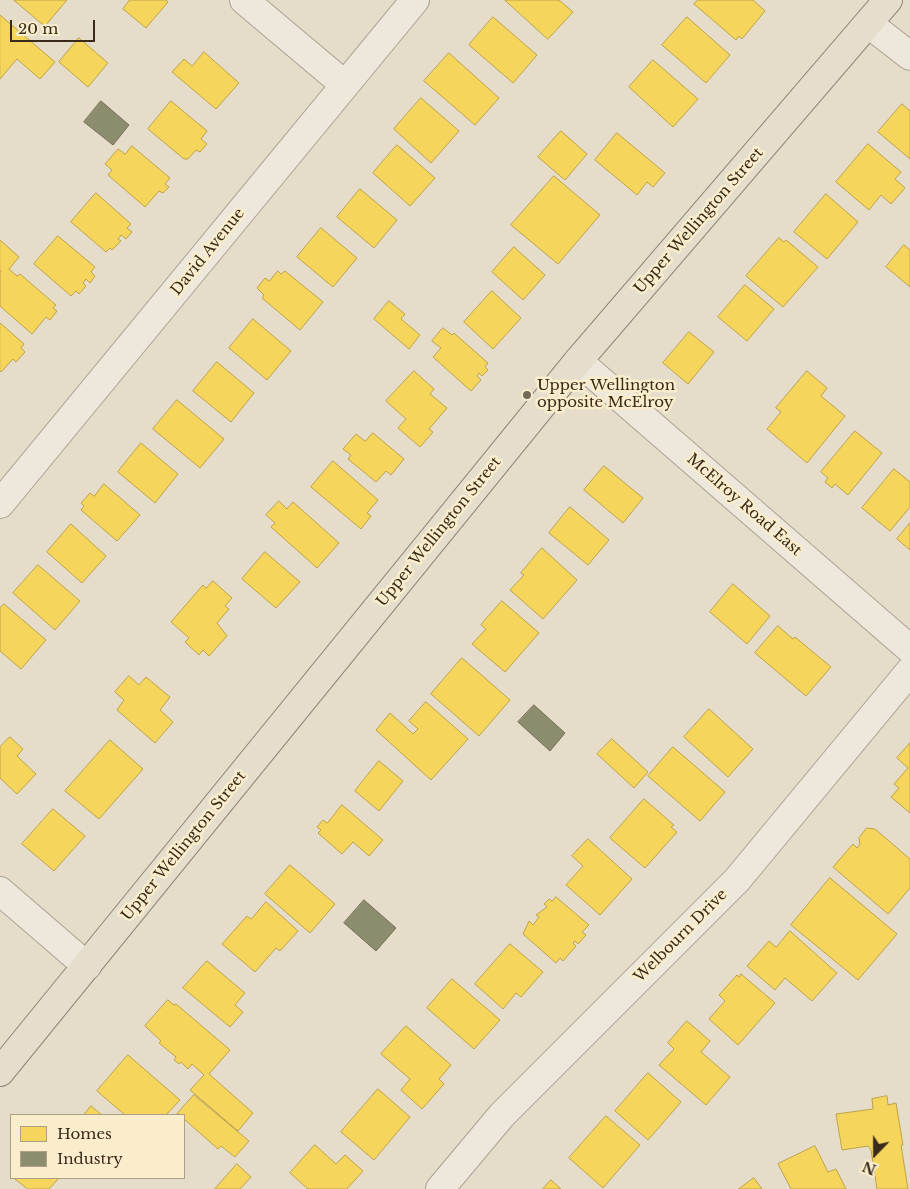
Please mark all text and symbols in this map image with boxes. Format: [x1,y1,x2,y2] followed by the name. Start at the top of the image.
[12,10,98,42] scale bar
[18,19,58,38] text: 20 m
[631,144,767,298] street label: Upper Wellington Street
[167,205,249,299] street label: David Avenue
[537,377,675,412] place label: Upper Wellington opposite McElroy
[521,389,533,401] marker: Upper Wellington opposite McElroy
[683,450,805,560] street label: McElroy Road East
[373,454,505,610] street label: Upper Wellington Street
[118,768,250,924] street label: Upper Wellington Street
[631,886,731,986] street label: Welbourn Drive
[10,1114,185,1179] legend
[57,1124,112,1143] text: Homes
[850,1129,900,1179] north arrow
[57,1149,123,1168] text: Industry
[860,1157,879,1179] text: N

